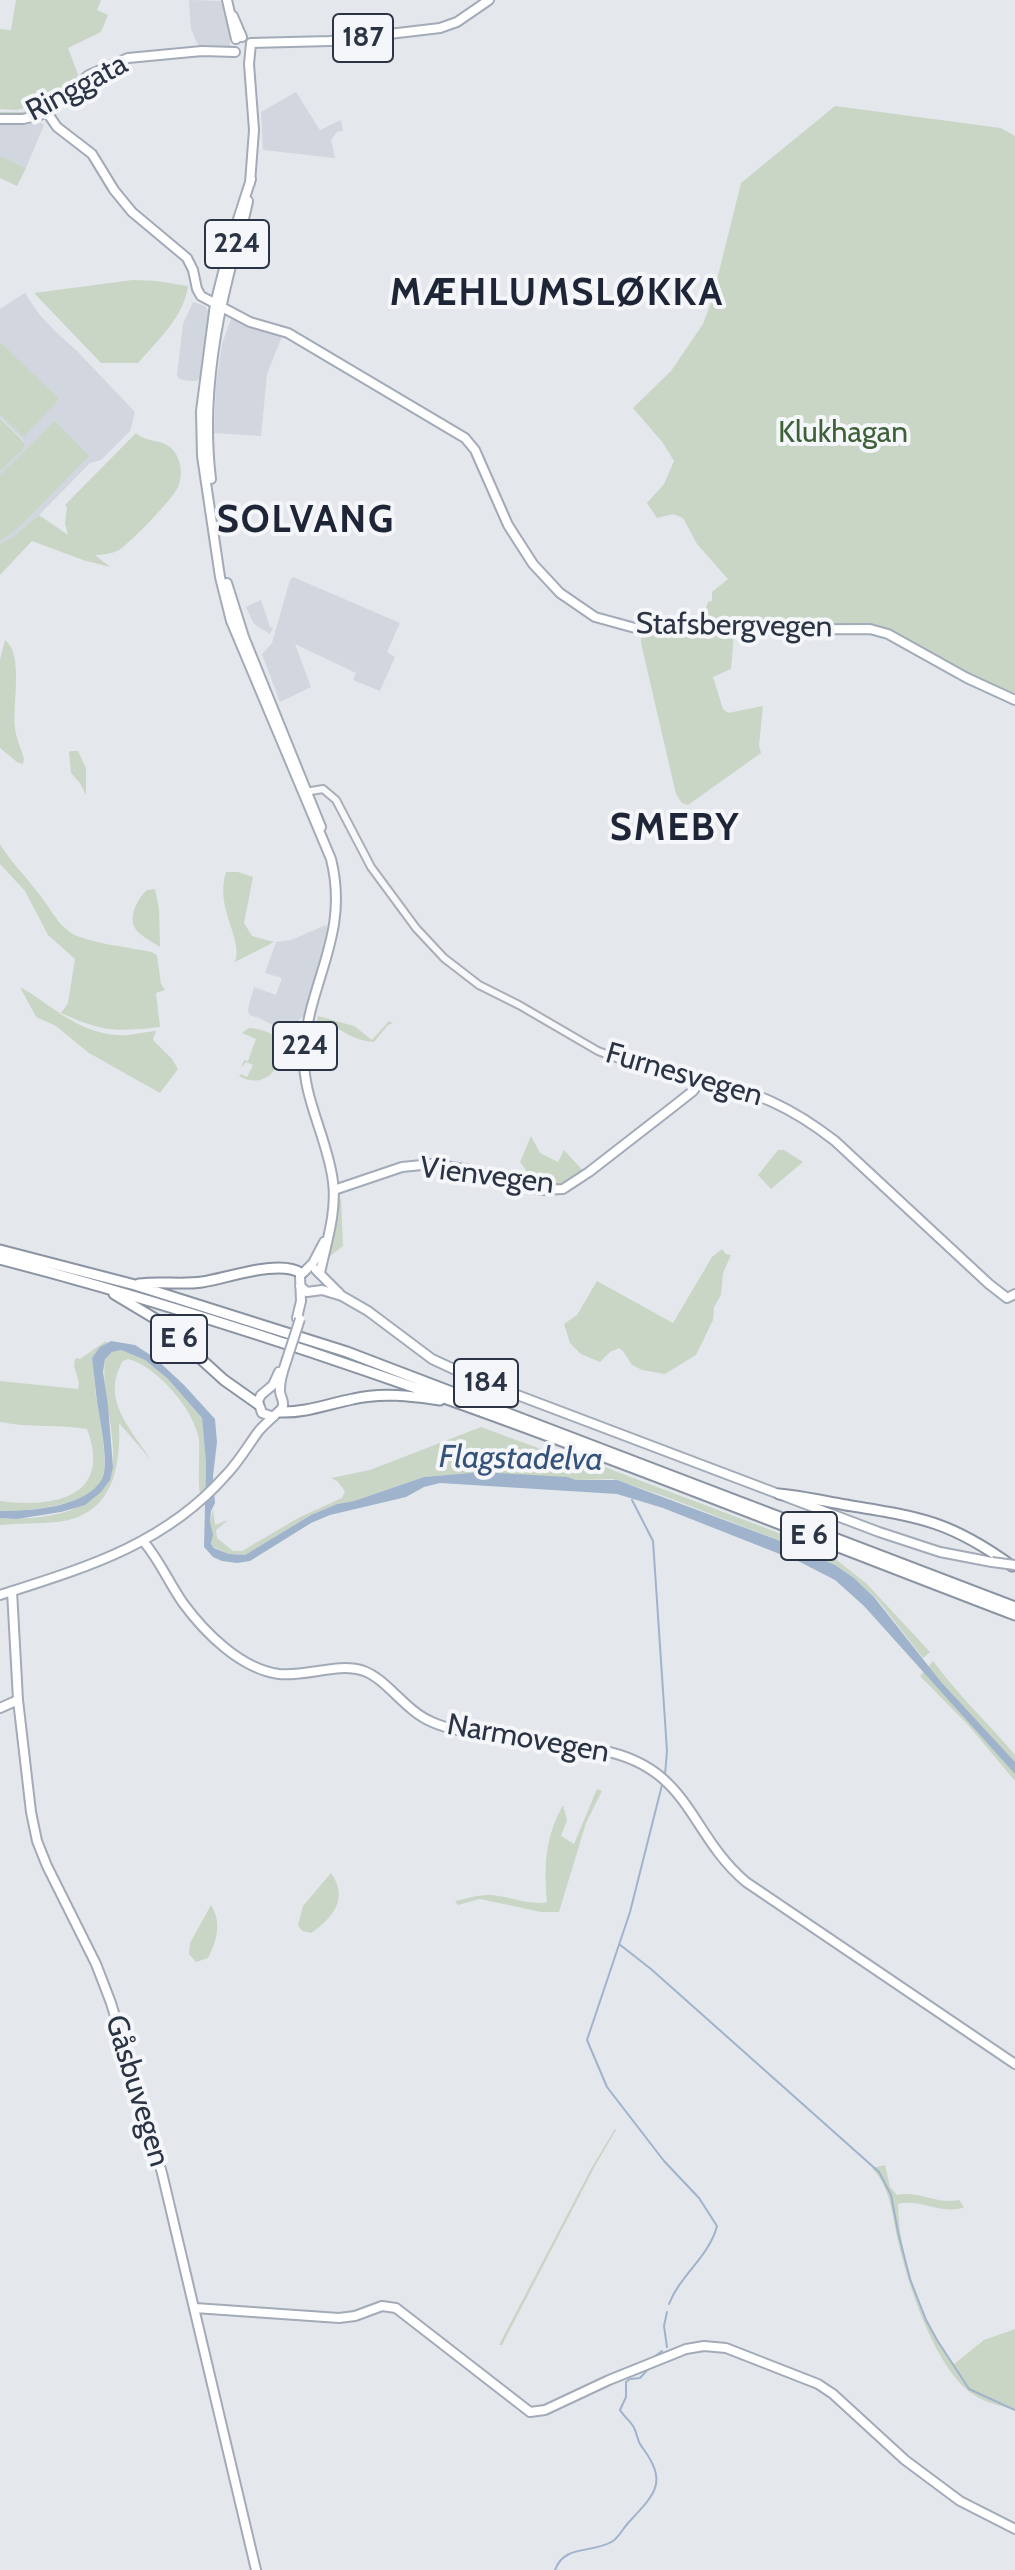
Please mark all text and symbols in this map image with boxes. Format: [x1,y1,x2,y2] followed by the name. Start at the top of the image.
[333,14,393,62] road number: 187
[20,46,134,130] street label: Ringgata
[205,220,269,268] road number: 224
[390,271,724,317] district label: MÆHLUMSLØKKA
[778,415,908,451] park label: Klukhagan
[217,498,395,544] district label: SOLVANG
[635,606,833,646] street label: Stafsbergvegen
[610,806,740,852] district label: SMEBY
[273,1022,337,1070] road number: 224
[602,1035,766,1115] street label: Furnesvegen
[418,1150,556,1202] street label: Vienvegen
[151,1315,207,1363] road number: E 6
[454,1359,518,1407] road number: 184
[439,1438,603,1480] water label: Flagstadelva
[781,1512,837,1560] road number: E 6
[444,1707,612,1771] street label: Narmovegen
[97,2011,177,2171] street label: Gåsbuvegen

